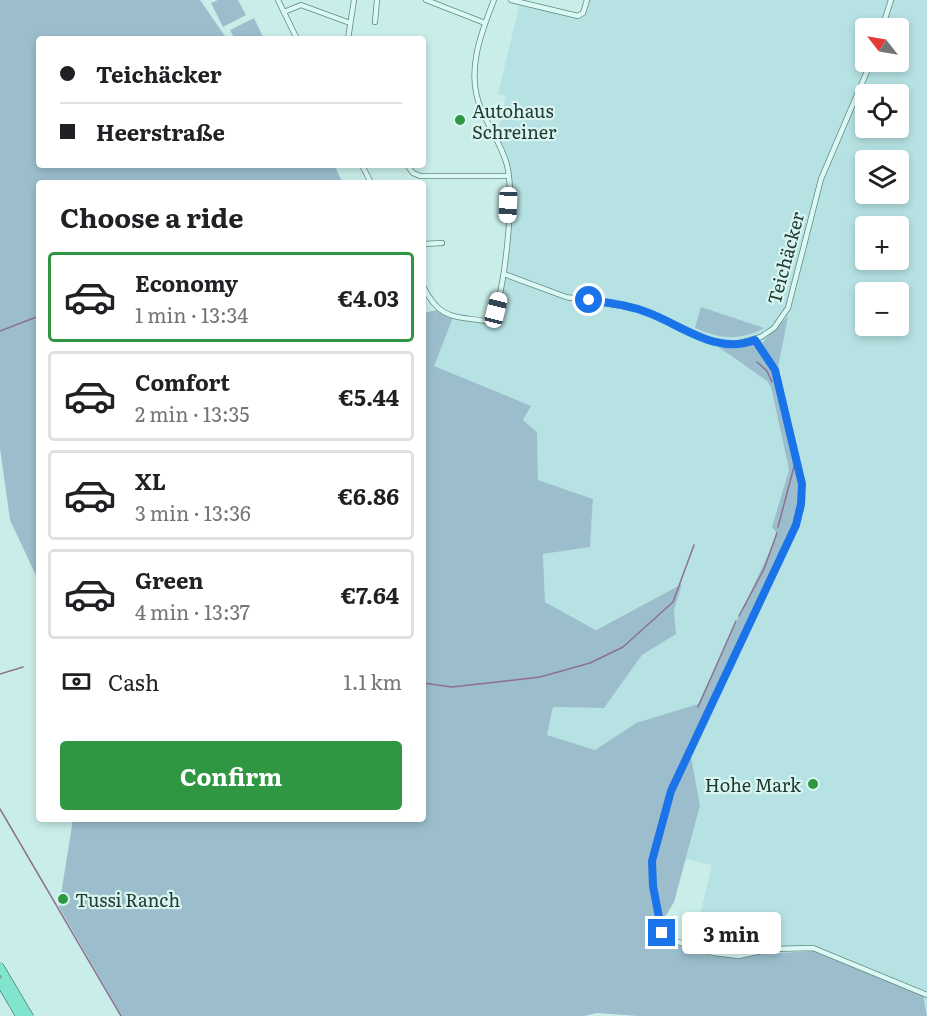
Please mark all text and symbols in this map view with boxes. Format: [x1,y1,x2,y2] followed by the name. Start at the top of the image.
[855,18,909,72] north arrow
[855,18,909,336] map controls
[96,57,222,90] text: Teichäcker
[855,84,909,138] button: locate
[472,97,557,145] place label: Autohaus Schreiner
[453,113,467,127] marker: Autohaus Schreiner
[96,115,225,148] text: Heerstraße
[855,150,909,204] button: layers
[498,187,518,223] car
[60,196,243,236] text: Choose a ride
[760,208,810,307] street label: Teichäcker
[855,216,909,270] button: +
[135,266,238,299] text: Economy
[63,270,117,324] icon: car
[338,281,399,314] text: €4.03
[855,282,909,336] button: −
[575,286,602,313] route start
[483,290,509,330] car
[135,299,248,329] text: 1 min · 13:34
[135,365,230,398] text: Comfort
[63,369,117,423] icon: car
[339,380,399,413] text: €5.44
[135,398,249,428] text: 2 min · 13:35
[135,464,166,497] text: XL
[63,468,117,522] icon: car
[338,479,399,512] text: €6.86
[135,497,251,527] text: 3 min · 13:36
[135,563,204,596] text: Green
[63,567,117,621] icon: car
[341,578,399,611] text: €7.64
[135,596,250,626] text: 4 min · 13:37
[60,665,93,698] icon: cash
[108,665,159,698] text: Cash
[344,666,402,696] text: 1.1 km
[60,741,402,810] button: Confirm
[705,771,802,798] place label: Hohe Mark
[806,777,820,791] marker: Hohe Mark
[75,886,180,913] place label: Tussi Ranch
[56,892,70,906] marker: Tussi Ranch
[683,912,782,954] callout: 3 min
[703,918,760,948] text: 3 min
[648,919,675,946] route end

